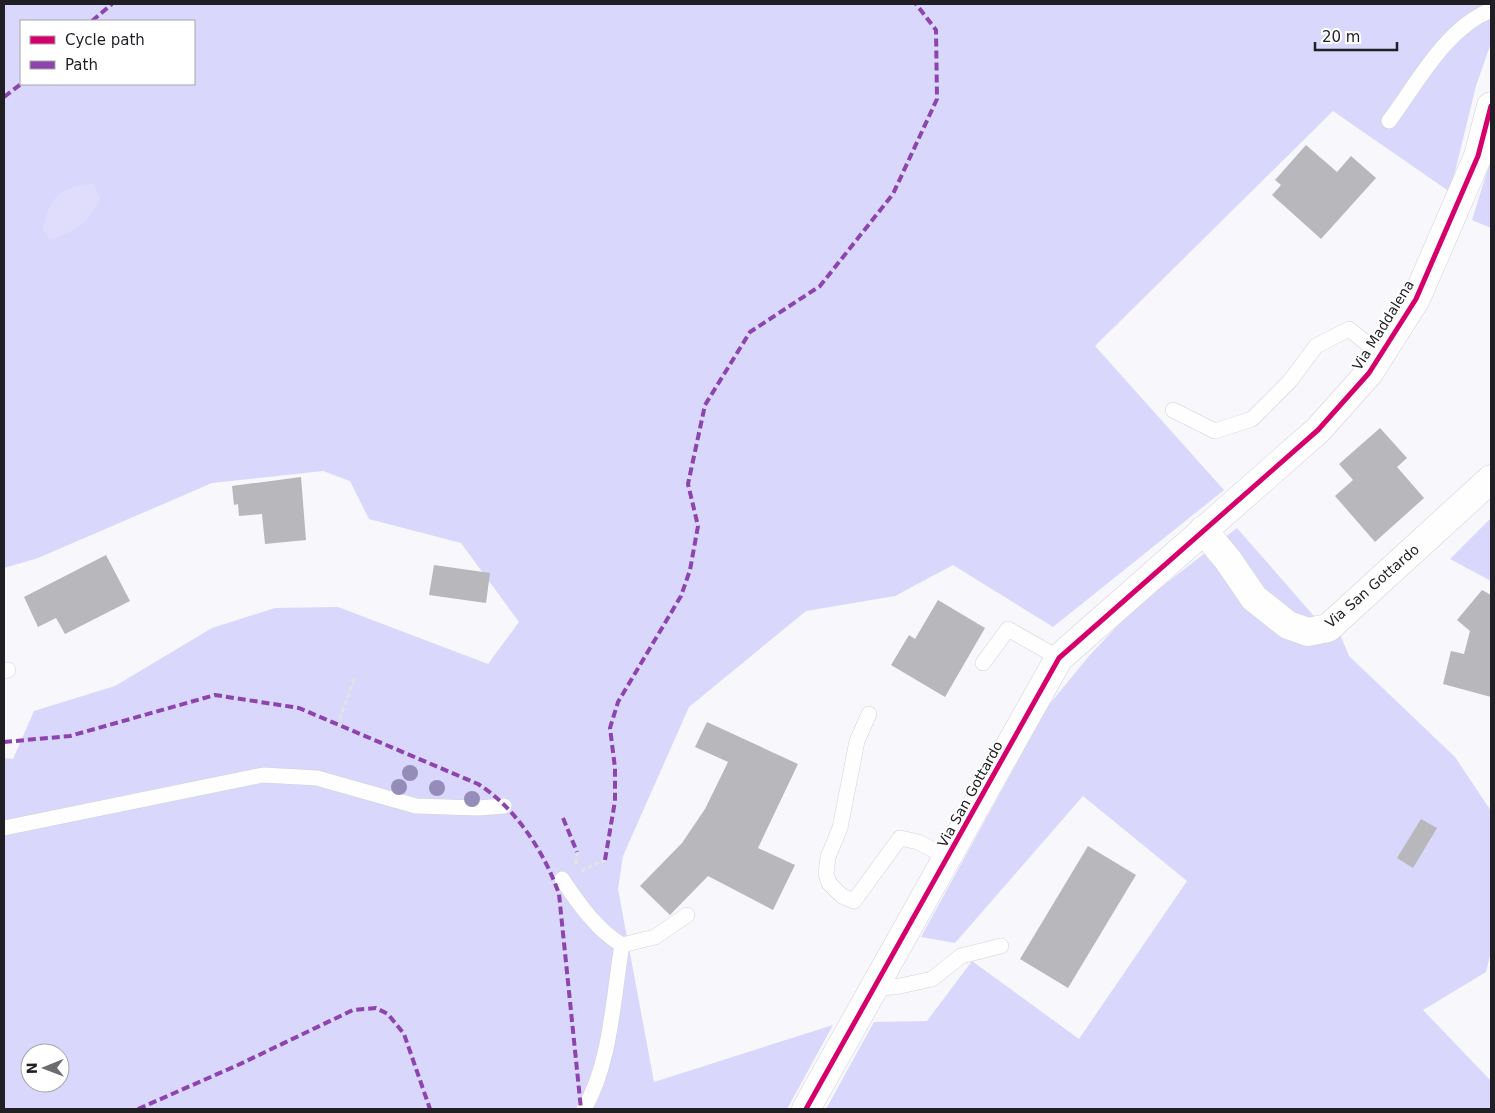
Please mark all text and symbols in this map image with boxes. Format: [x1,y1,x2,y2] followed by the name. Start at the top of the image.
[20,20,195,85] legend
[1315,20,1398,52] scale bar
[1322,28,1360,46] text: 20 m
[65,31,145,49] text: Cycle path
[65,56,98,74] text: Path
[1349,277,1417,373] street label: Via Maddalena
[1322,541,1422,631] street label: Via San Gottardo
[934,738,1006,850] street label: Via San Gottardo
[20,1043,70,1093] north arrow
[24,1062,40,1074] text: N

